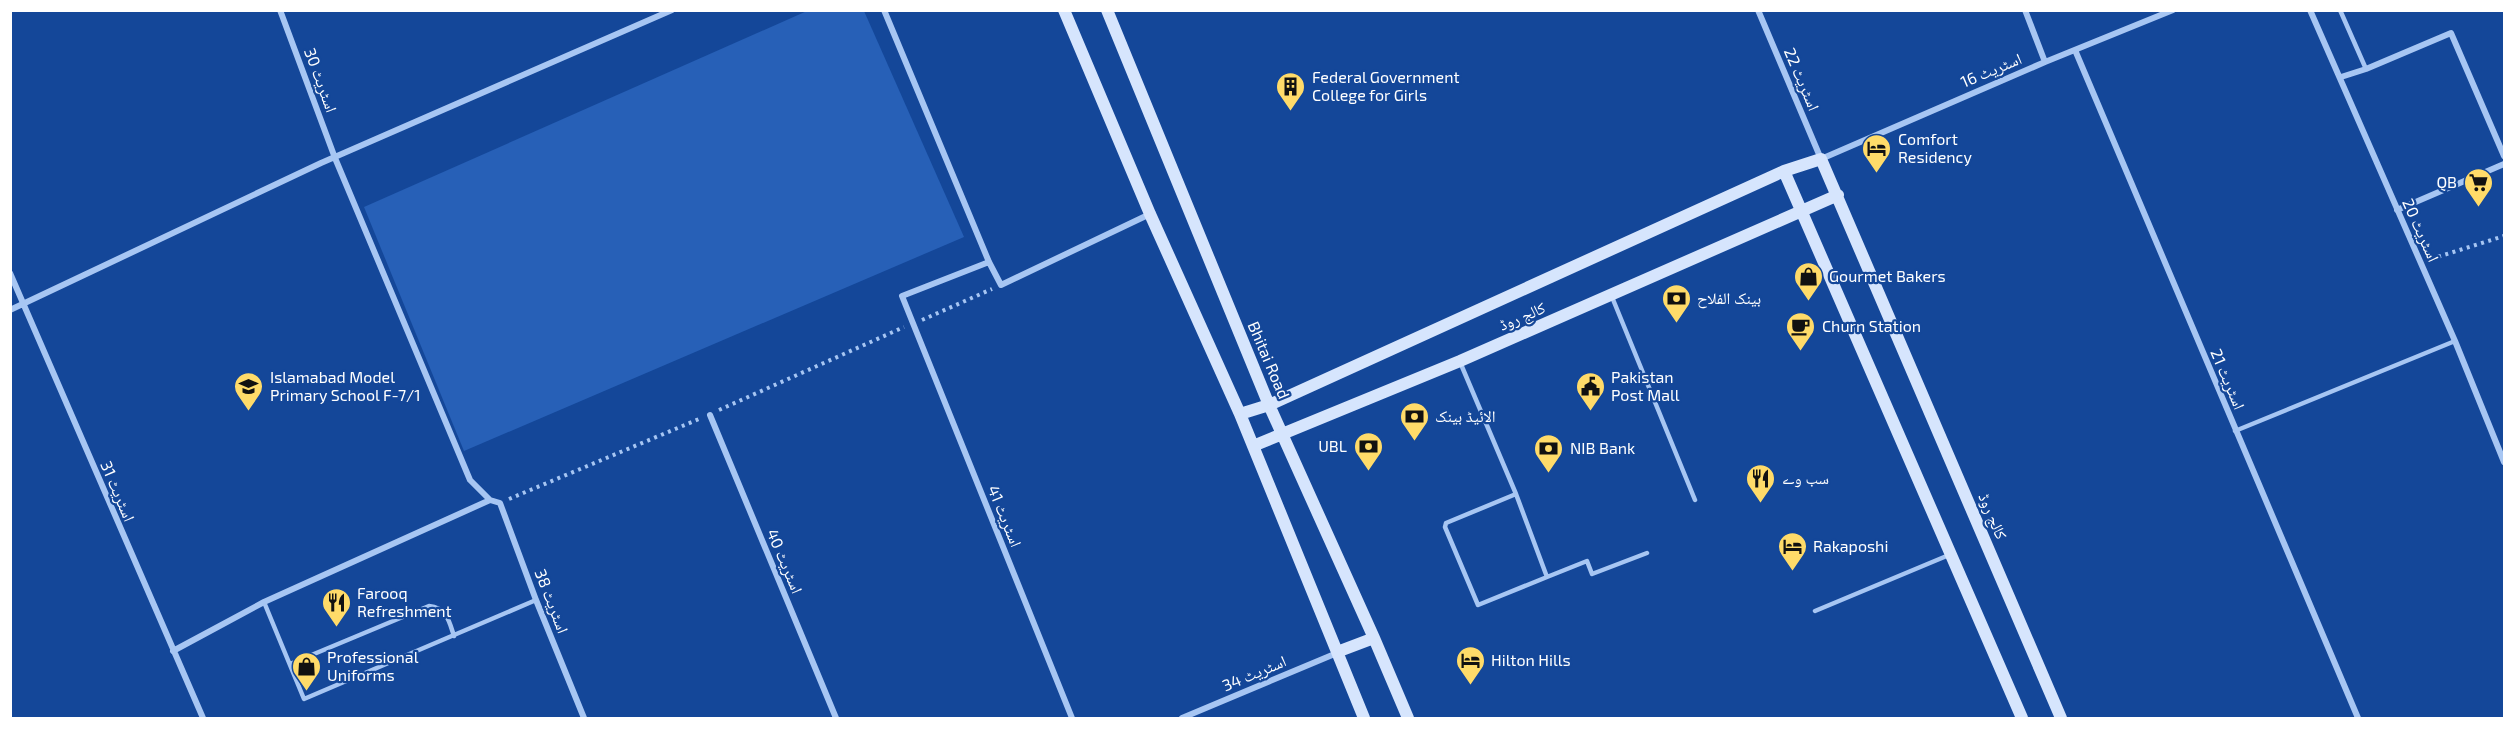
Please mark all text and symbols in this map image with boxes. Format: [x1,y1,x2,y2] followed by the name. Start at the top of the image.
[1780,44,1824,114] street label: اسٹریٹ 22
[300,45,342,115] street label: اسٹریٹ 30
[1958,48,2024,92] street label: اسٹریٹ 16
[1312,67,1460,104] place label: Federal Government College for Girls
[1275,70,1307,112] building icon: Federal Government College for Girls
[1898,129,1972,166] place label: Comfort Residency
[1861,132,1893,174] hotel icon: Comfort Residency
[2462,166,2494,208] supermarket icon: QB
[2436,172,2457,192] place label: QB
[2398,195,2444,265] street label: اسٹریٹ 20
[1792,260,1824,302] shop icon: Gourmet Bakers
[1829,266,1946,285] place label: Gourmet Bakers
[1660,282,1692,324] bank icon: بینک الفلاح
[1697,288,1761,309] place label: بینک الفلاح
[1496,297,1549,336] street label: کالج روڈ
[1785,310,1817,352] cafe icon: Churn Station
[1822,316,1921,335] place label: Churn Station
[1245,318,1294,401] street label: Bhitai Road
[2206,346,2250,412] street label: اسٹریٹ 21
[270,367,421,404] place label: Islamabad Model Primary School F-7/1
[1611,367,1680,404] place label: Pakistan Post Mall
[233,370,265,412] school or university icon: Islamabad Model Primary School F-7/1
[1574,370,1606,412] public building icon: Pakistan Post Mall
[1398,400,1430,442] bank icon: الائیڈ بینک
[1435,406,1496,425] place label: الائیڈ بینک
[1352,430,1384,472] bank icon: UBL
[1533,432,1565,474] bank icon: NIB Bank
[1318,436,1347,455] place label: UBL
[1570,438,1635,457] place label: NIB Bank
[96,458,140,524] street label: اسٹریٹ 31
[1745,462,1777,504] restaurant icon: سب وے
[1782,468,1829,488] place label: سب وے
[984,482,1026,550] street label: اسٹریٹ 41
[1973,490,2012,543] street label: کالج روڈ
[762,526,808,596] street label: اسٹریٹ 40
[1776,530,1808,572] hotel icon: Rakaposhi
[1813,536,1888,555] place label: Rakaposhi
[531,566,573,636] street label: اسٹریٹ 38
[357,583,452,620] place label: Farooq Refreshment
[320,586,352,628] restaurant icon: Farooq Refreshment
[1454,644,1486,686] hotel icon: Hilton Hills
[327,647,419,684] place label: Professional Uniforms
[290,650,322,692] shop icon: Professional Uniforms
[1491,650,1571,669] place label: Hilton Hills
[1219,651,1289,695] street label: اسٹریٹ 34

